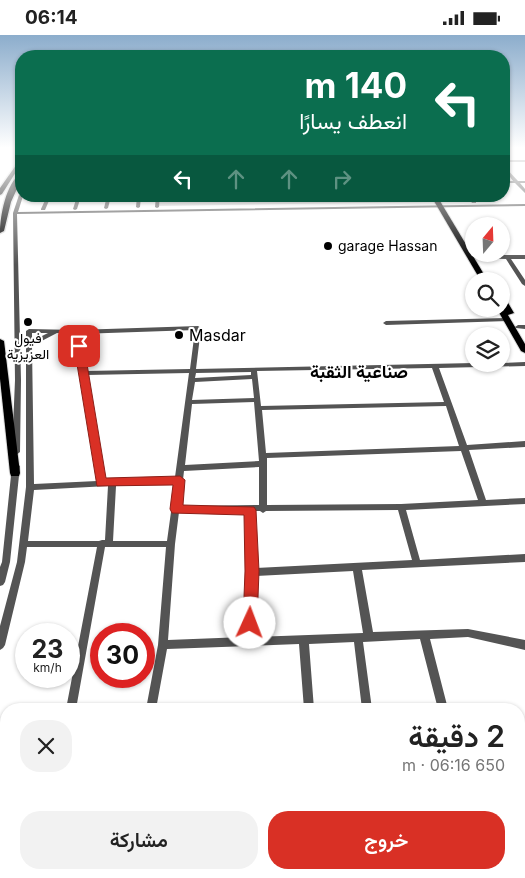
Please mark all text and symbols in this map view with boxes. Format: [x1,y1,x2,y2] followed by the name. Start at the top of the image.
[25,6,78,29] text: 06:14
[304,64,407,106] text: 140 m
[425,70,490,135] icon: left
[299,108,407,134] text: انعطف يسارًا
[169,165,197,193] icon: left
[222,165,250,193] icon: ahead
[275,165,303,193] icon: ahead
[328,165,356,193] icon: right
[465,217,510,263] north arrow
[465,217,510,372] map controls
[338,237,437,254] place label: garage Hassan
[322,240,334,252] marker: garage Hassan
[465,272,510,317] button: search
[22,316,34,328] marker: فيول العزيزية
[58,325,100,367] pin
[189,325,246,345] place label: Masdar
[465,327,510,372] button: layers
[7,329,49,363] place label: فيول العزيزية
[173,329,185,341] marker: Masdar
[65,332,93,360] icon: arrive
[310,361,408,383] district label: صناعية الثقبة
[223,596,275,648] position arrow
[90,623,155,688] speed limit sign: 30
[32,634,63,664] text: 23
[33,660,62,675] text: km/h
[408,718,505,754] text: 2 دقيقة
[20,720,72,772] button: close
[402,755,505,775] text: 650 m · 06:16
[20,811,258,869] button: مشاركة
[268,811,505,869] button: خروج

